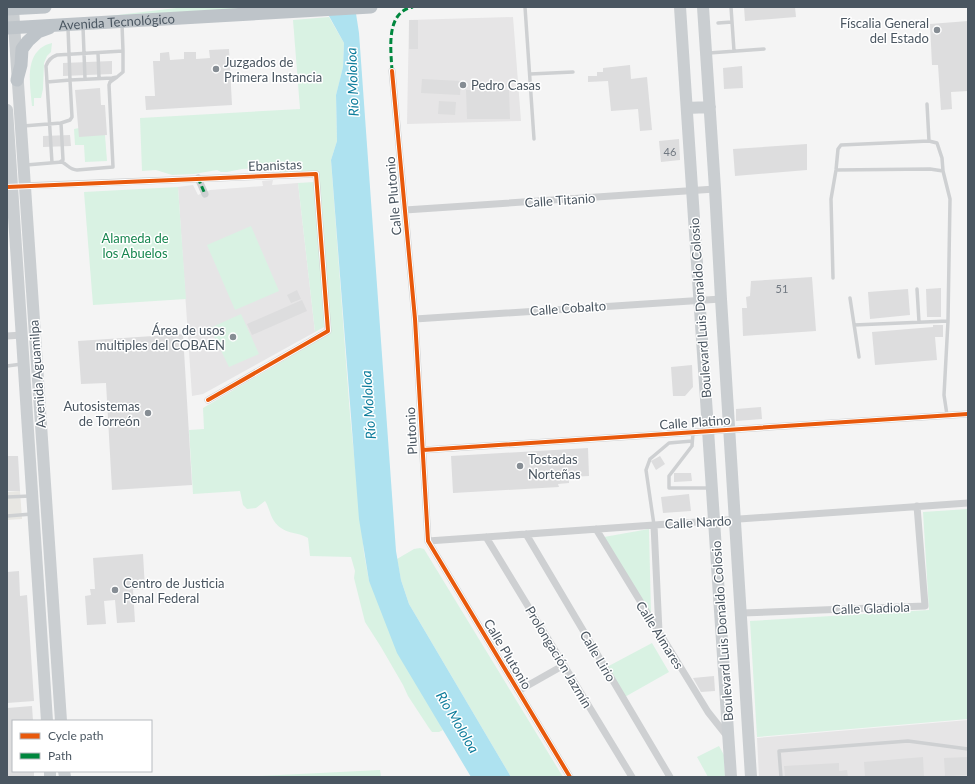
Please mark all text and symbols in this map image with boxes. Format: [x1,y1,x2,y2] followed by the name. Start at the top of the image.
[58,10,175,33] street label: Avenida Tecnológico
[840,15,929,46] place label: Físcalia General del Estado
[932,25,942,35] marker: Físcalia General del Estado
[342,47,362,117] water label: Río Mololoa
[224,54,322,85] place label: Juzgados de Primera Instancia
[211,64,221,74] marker: Juzgados de Primera Instancia
[471,77,541,93] place label: Pedro Casas
[458,80,468,90] marker: Pedro Casas
[664,145,676,158] house number: 46
[248,156,303,174] street label: Ebanistas
[382,156,404,236] street label: Calle Plutonio
[524,190,596,210] street label: Calle Titanio
[686,217,714,399] street label: Boulevard Luis Donaldo Colosio
[101,230,169,261] park label: Alameda de los Abuelos
[776,282,788,295] house number: 51
[529,297,607,319] street label: Calle Cobalto
[25,319,49,429] street label: Avenida Aguamilpa
[96,322,225,353] place label: Área de usos multiples del COBAEN
[228,332,238,342] marker: Área de usos multiples del COBAEN
[357,370,379,440] water label: Río Mololoa
[63,398,140,429] place label: Autosistemas de Torreón
[402,407,420,455] street label: Plutonio
[143,408,153,418] marker: Autosistemas de Torreón
[659,412,731,432] street label: Calle Platino
[528,451,581,482] place label: Tostadas Norteñas
[515,461,525,471] marker: Tostadas Norteñas
[664,512,732,532] street label: Calle Nardo
[708,540,736,722] street label: Boulevard Luis Donaldo Colosio
[123,575,225,606] place label: Centro de Justicia Penal Federal
[110,585,120,595] marker: Centro de Justicia Penal Federal
[633,598,687,672] street label: Calle Almares
[832,599,910,617] street label: Calle Gladiola
[522,603,596,711] street label: Prolongación Jazmín
[481,616,535,692] street label: Calle Plutonio
[577,628,619,684] street label: Calle Lirio
[433,688,483,756] water label: Río Mololoa
[12,720,152,772] legend
[48,728,103,743] text: Cycle path
[48,748,72,763] text: Path

